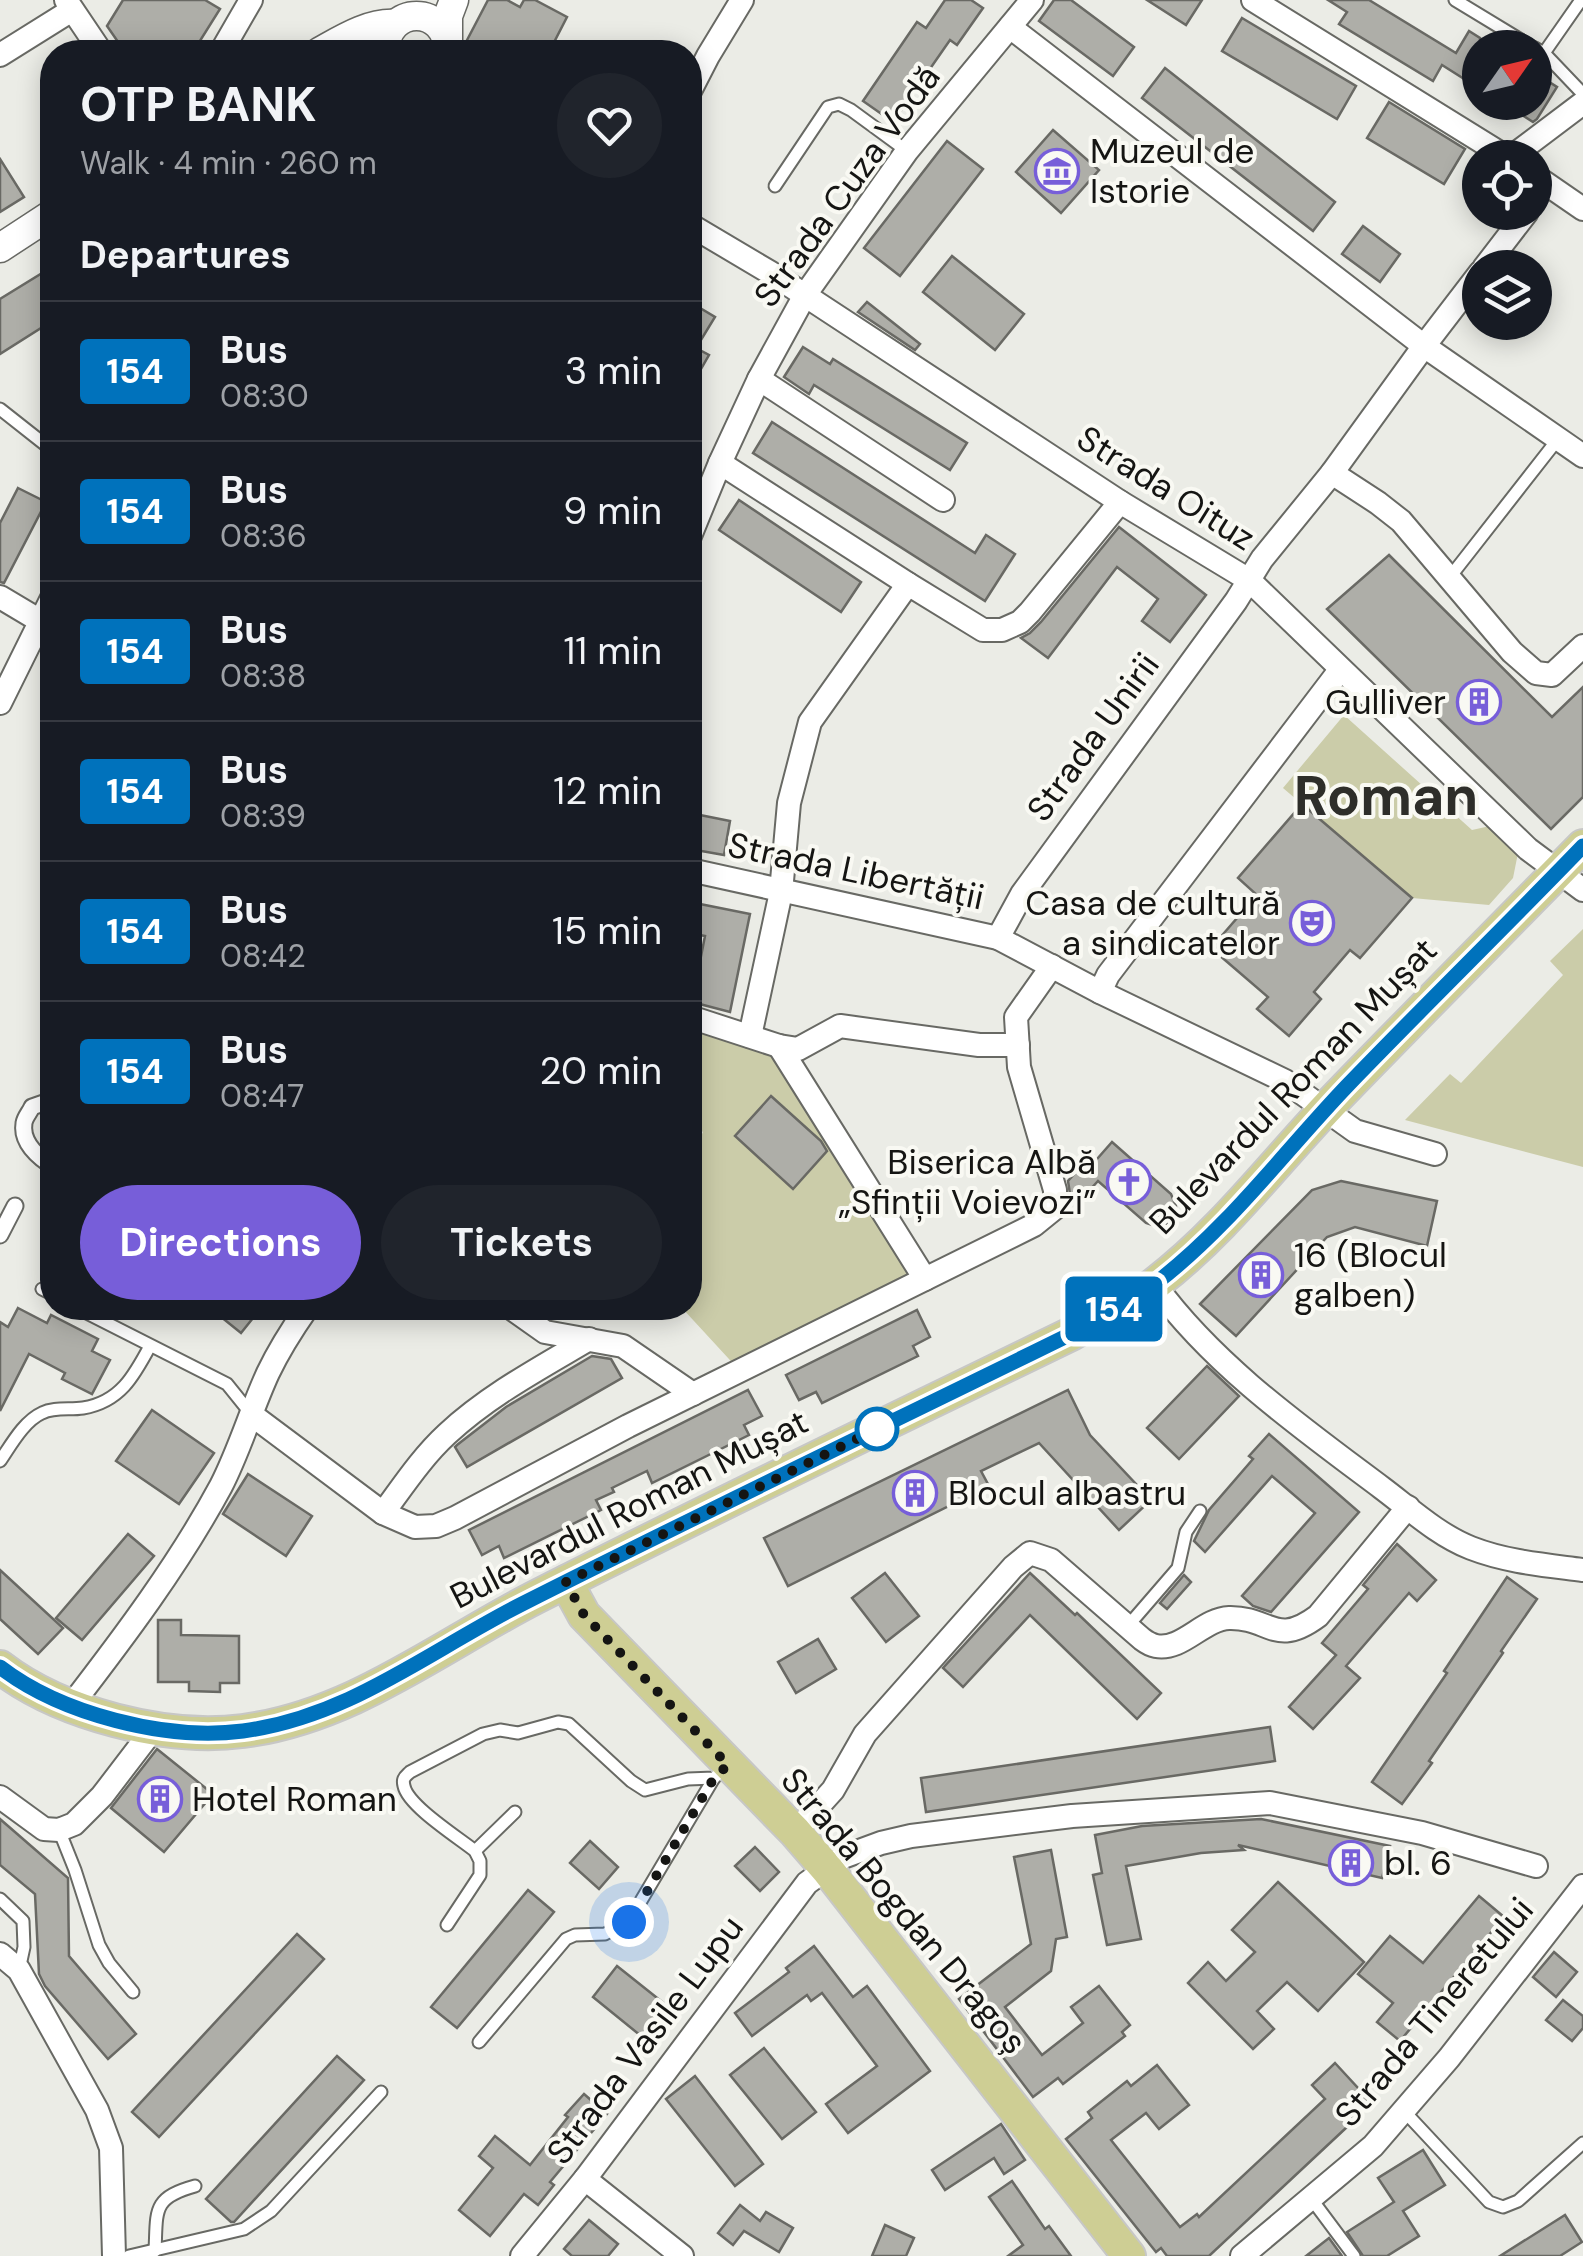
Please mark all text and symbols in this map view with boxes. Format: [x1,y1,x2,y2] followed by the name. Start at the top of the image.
[1462,30,1552,120] north arrow
[1462,30,1552,340] map controls
[744,56,950,316] street label: Strada Cuza Vodă
[80,73,317,136] text: OTP BANK
[557,73,662,178] button: heart
[1090,128,1254,214] place label: Muzeul de Istorie
[1462,140,1552,230] button: locate
[80,142,377,184] text: Walk · 4 min · 260 m
[1034,148,1080,194] museum icon: Muzeul de Istorie
[80,230,291,280] text: Departures
[1462,250,1552,340] button: layers
[220,325,288,375] text: Bus
[565,346,662,396] text: 3 min
[106,348,164,394] text: 154
[220,375,309,417] text: 08:30
[1068,415,1264,561] street label: Strada Oituz
[220,465,288,515] text: Bus
[563,486,662,536] text: 9 min
[106,488,164,534] text: 154
[220,515,307,557] text: 08:36
[220,605,288,655] text: Bus
[563,626,662,676] text: 11 min
[106,628,164,674] text: 154
[1016,644,1170,830] street label: Strada Unirii
[220,655,306,697] text: 08:38
[1325,679,1446,725] place label: Gulliver
[1456,679,1502,725] building icon: Gulliver
[220,745,288,795] text: Bus
[1294,760,1478,832] district label: Roman
[553,766,662,816] text: 12 min
[106,768,164,814] text: 154
[220,795,306,837] text: 08:39
[724,821,988,921] street label: Strada Libertății
[1025,880,1280,966] place label: Casa de cultură a sindicatelor
[220,885,288,935] text: Bus
[1289,900,1335,946] theatre icon: Casa de cultură a sindicatelor
[552,906,662,956] text: 15 min
[106,908,164,954] text: 154
[1139,928,1447,1244] street label: Bulevardul Roman Mușat
[220,935,306,977] text: 08:42
[220,1025,288,1075] text: Bus
[540,1046,662,1096] text: 20 min
[106,1048,164,1094] text: 154
[220,1075,304,1117] text: 08:47
[839,1139,1096,1225] place label: Biserica Albă „Sfinții Voievozi”
[1106,1159,1152,1205] church icon: Biserica Albă „Sfinții Voievozi”
[80,1185,361,1300] button: Directions
[381,1185,662,1300] button: Tickets
[1294,1232,1447,1318] place label: 16 (Blocul galben)
[1238,1252,1284,1298] building icon: 16 (Blocul galben)
[1056,1276,1172,1342] line badge: 154
[1085,1286,1143,1332] text: 154
[442,1399,816,1619] street label: Bulevardul Roman Mușat
[856,1408,898,1450] unlabelled marker
[892,1470,938,1516] building icon: Blocul albastru
[948,1470,1186,1516] place label: Blocul albastru
[771,1758,1037,2064] street label: Strada Bogdan Dragoș
[137,1776,183,1822] building icon: Hotel Roman
[192,1776,397,1822] place label: Hotel Roman
[1328,1840,1374,1886] building icon: bl. 6
[1384,1840,1452,1886] place label: bl. 6
[1324,1888,1544,2136] street label: Strada Tineretului
[604,1897,654,1947] your location
[536,1906,754,2174] street label: Strada Vasile Lupu

